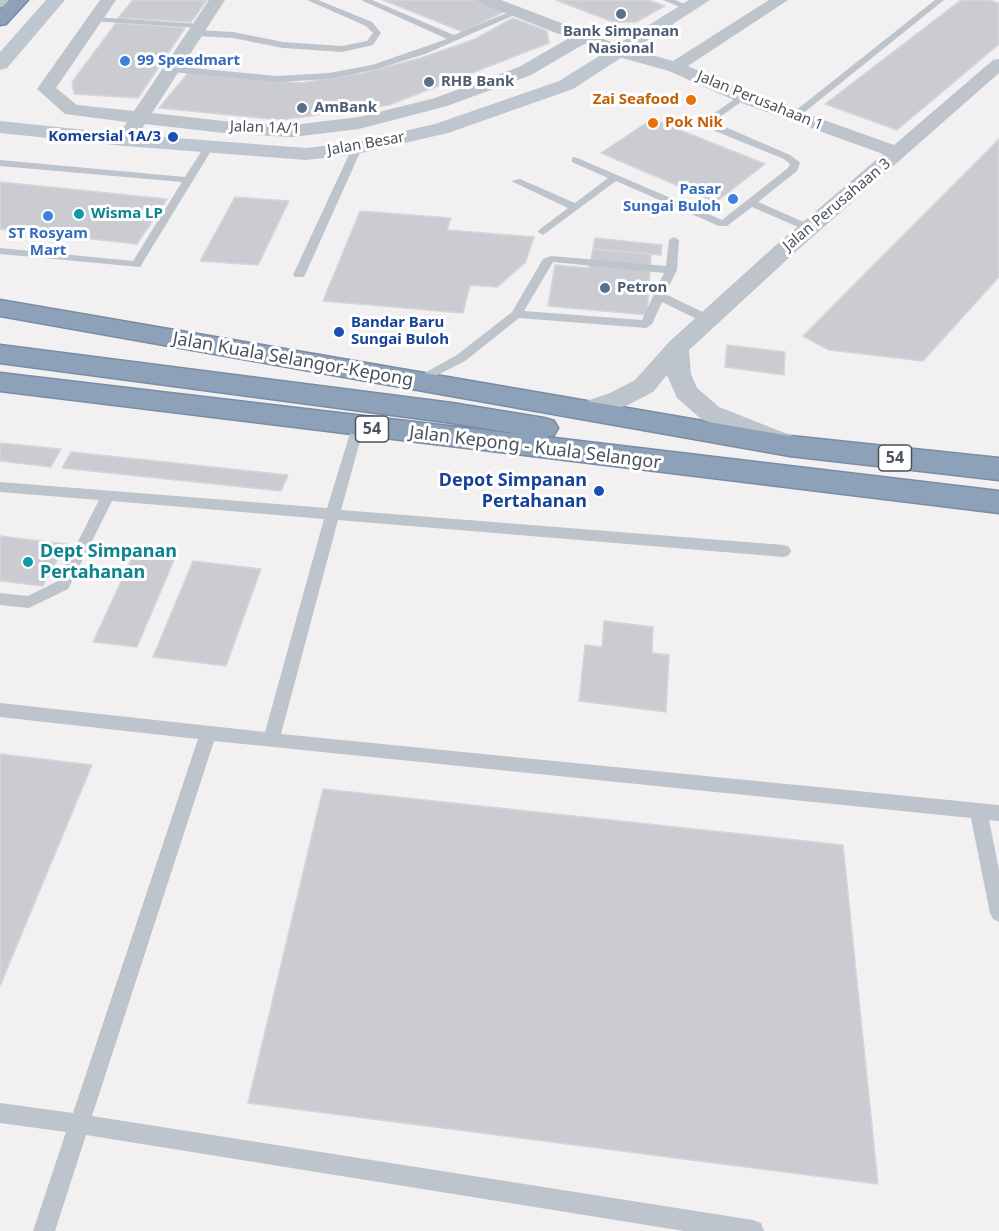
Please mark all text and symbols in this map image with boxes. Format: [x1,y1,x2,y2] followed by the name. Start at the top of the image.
[614,7,628,21] marker: Bank Simpanan Nasional
[563,23,679,58] place label: Bank Simpanan Nasional
[137,52,240,70] place label: 99 Speedmart
[118,54,132,68] marker: 99 Speedmart
[694,67,826,135] street label: Jalan Perusahaan 1
[441,73,514,91] place label: RHB Bank
[422,75,436,89] marker: RHB Bank
[593,91,679,109] place label: Zai Seafood
[684,93,698,107] marker: Zai Seafood
[314,99,377,117] place label: AmBank
[295,101,309,115] marker: AmBank
[665,114,723,132] place label: Pok Nik
[646,116,660,130] marker: Pok Nik
[230,118,300,138] street label: Jalan 1A/1
[48,128,161,146] place label: Komersial 1A/3
[326,128,406,160] street label: Jalan Besar
[166,130,180,144] marker: Komersial 1A/3
[780,155,894,255] street label: Jalan Perusahaan 3
[623,181,721,216] place label: Pasar Sungai Buloh
[726,192,740,206] marker: Pasar Sungai Buloh
[91,205,163,223] place label: Wisma LP
[72,207,86,221] marker: Wisma LP
[41,209,55,223] marker: ST Rosyam Mart
[8,225,88,260] place label: ST Rosyam Mart
[617,279,667,297] place label: Petron
[598,281,612,295] marker: Petron
[351,314,449,349] place label: Bandar Baru Sungai Buloh
[332,325,346,339] marker: Bandar Baru Sungai Buloh
[171,328,415,392] street label: Jalan Kuala Selangor-Kepong
[356,416,388,442] road number: 54
[408,422,662,474] street label: Jalan Kepong - Kuala Selangor
[878,445,912,471] road number: 54
[439,470,587,512] place label: Depot Simpanan Pertahanan
[592,484,606,498] marker: Depot Simpanan Pertahanan
[40,541,177,584] place label: Dept Simpanan Pertahanan
[21,555,35,569] marker: Dept Simpanan Pertahanan

